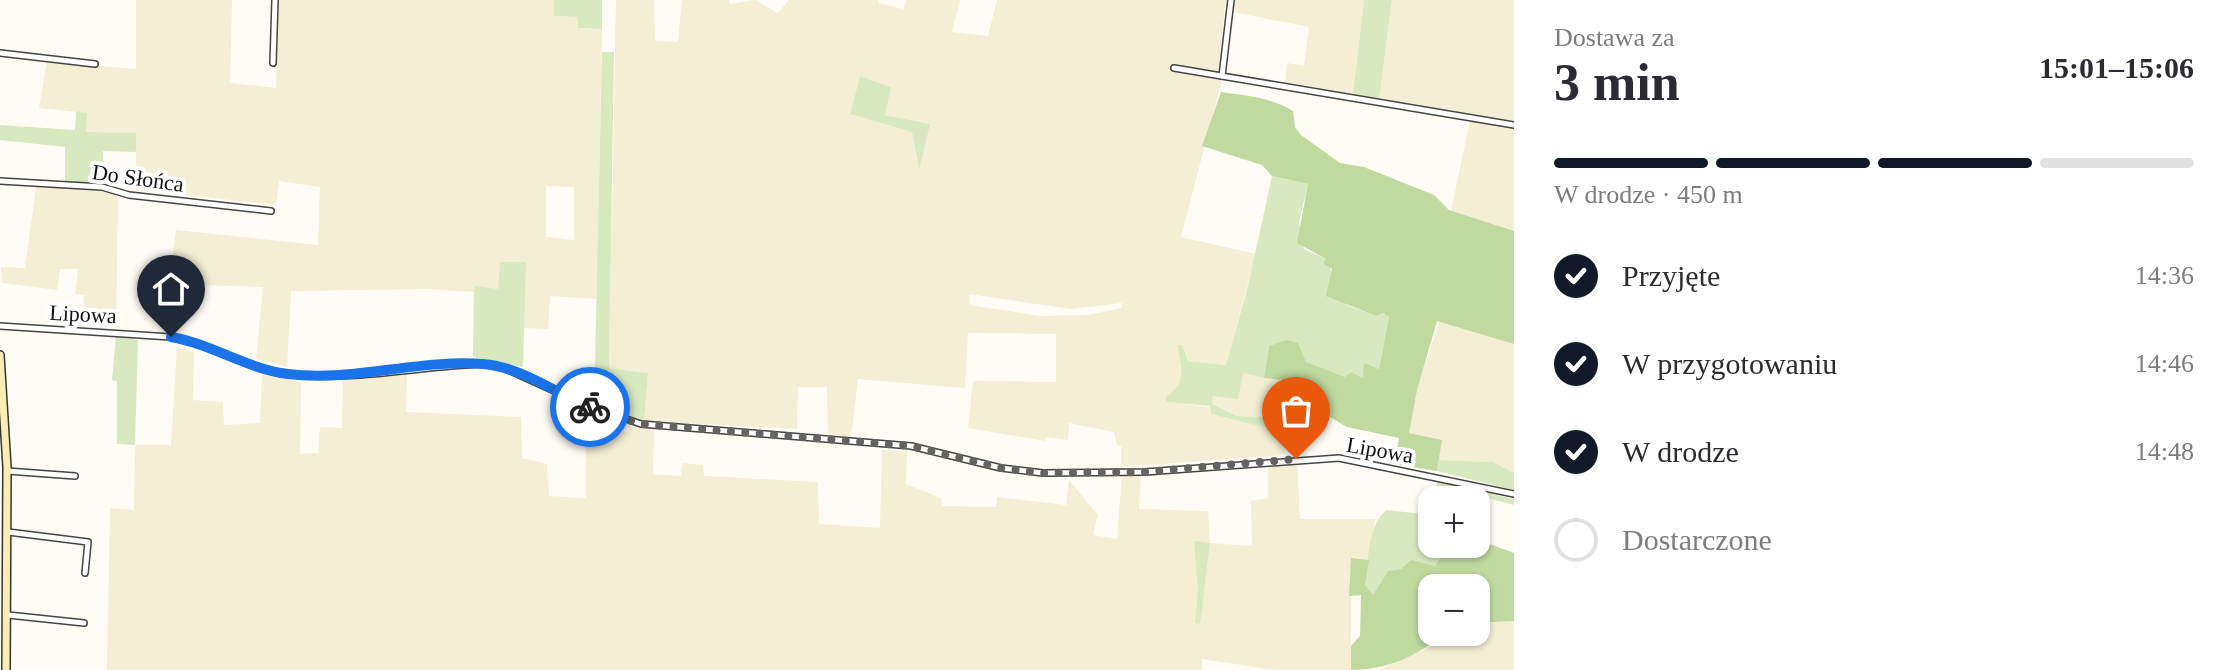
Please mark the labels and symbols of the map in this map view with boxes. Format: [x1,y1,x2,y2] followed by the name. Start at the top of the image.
[91,159,186,197] street label: Do Słońca
[137,255,205,337] pin
[49,300,117,328] street label: Lipowa
[550,367,630,447] courier
[1262,377,1330,459] pin
[1345,432,1415,468] street label: Lipowa

